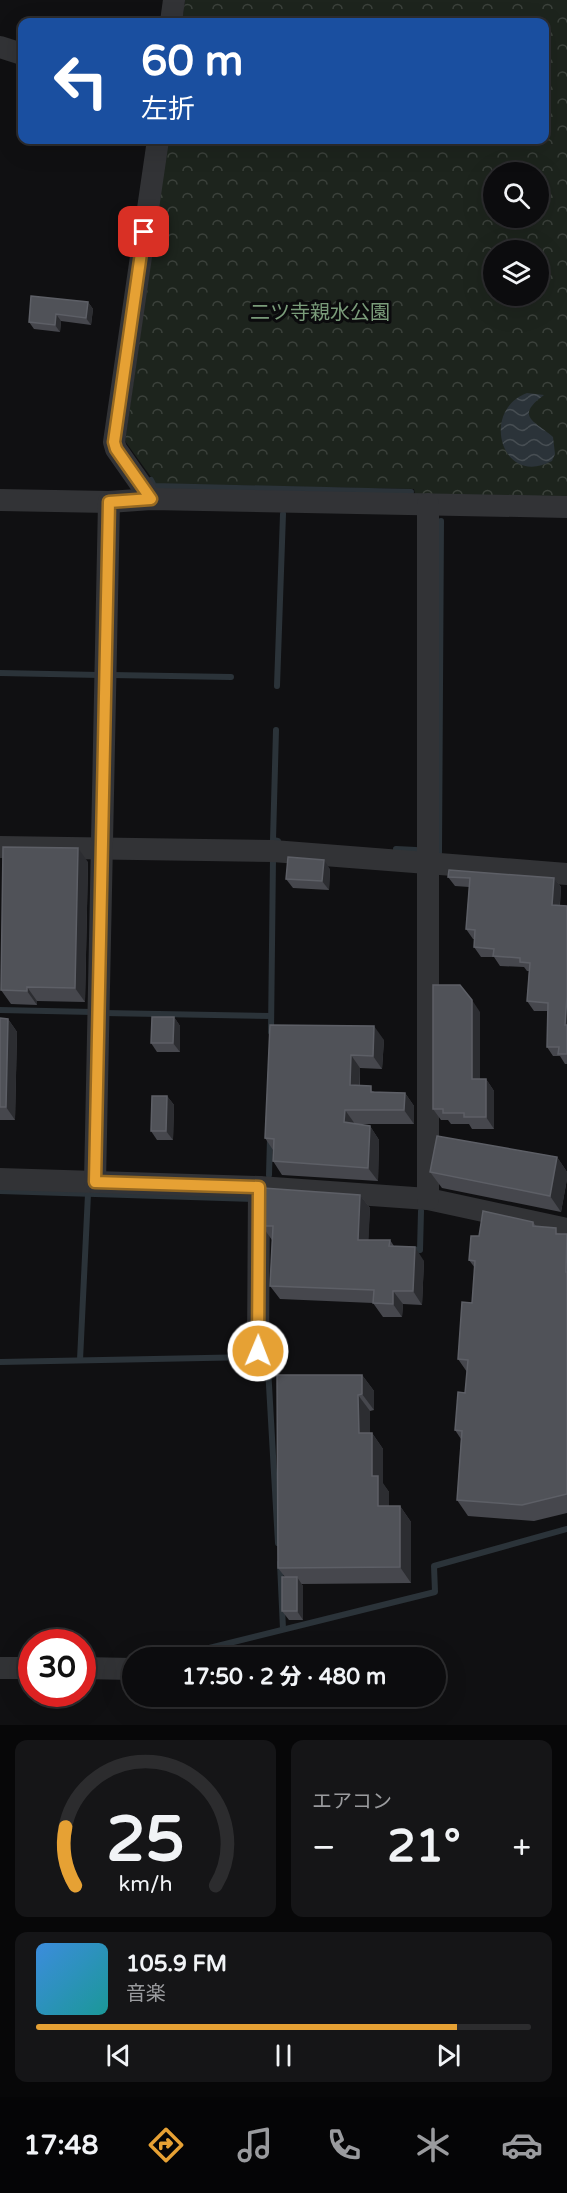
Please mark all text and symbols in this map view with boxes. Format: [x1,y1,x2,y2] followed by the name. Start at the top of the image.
[141,36,243,87] text: 60 m
[42,42,120,120] icon: left
[141,93,195,126] text: 左折
[483,162,549,306] map controls
[483,162,549,228] button: search
[118,206,169,257] pin
[127,215,160,248] icon: arrive
[483,240,549,306] button: layers
[250,301,390,325] park label: 二ツ寺親水公園
[226,1319,290,1383] position arrow
[18,1629,96,1707] speed limit sign: 30
[182,1664,386,1690] text: 17:50 · 2 分 · 480 m
[312,1790,392,1814] text: エアコン
[106,1803,185,1878] text: 25
[387,1820,461,1874] text: 21°
[312,1828,336,1867] text: −
[512,1828,531,1867] text: +
[119,1871,172,1897] text: km/h
[126,1951,227,1977] text: 105.9 FM
[126,1982,166,2006] text: 音楽
[102,2039,135,2072] icon: previous
[267,2039,300,2072] icon: pause
[432,2039,465,2072] icon: next
[145,2124,187,2166] icon: directions
[234,2124,276,2166] icon: music
[323,2124,365,2166] icon: phone
[412,2124,454,2166] icon: climate
[501,2124,543,2166] icon: car
[24,2129,98,2162] text: 17:48

